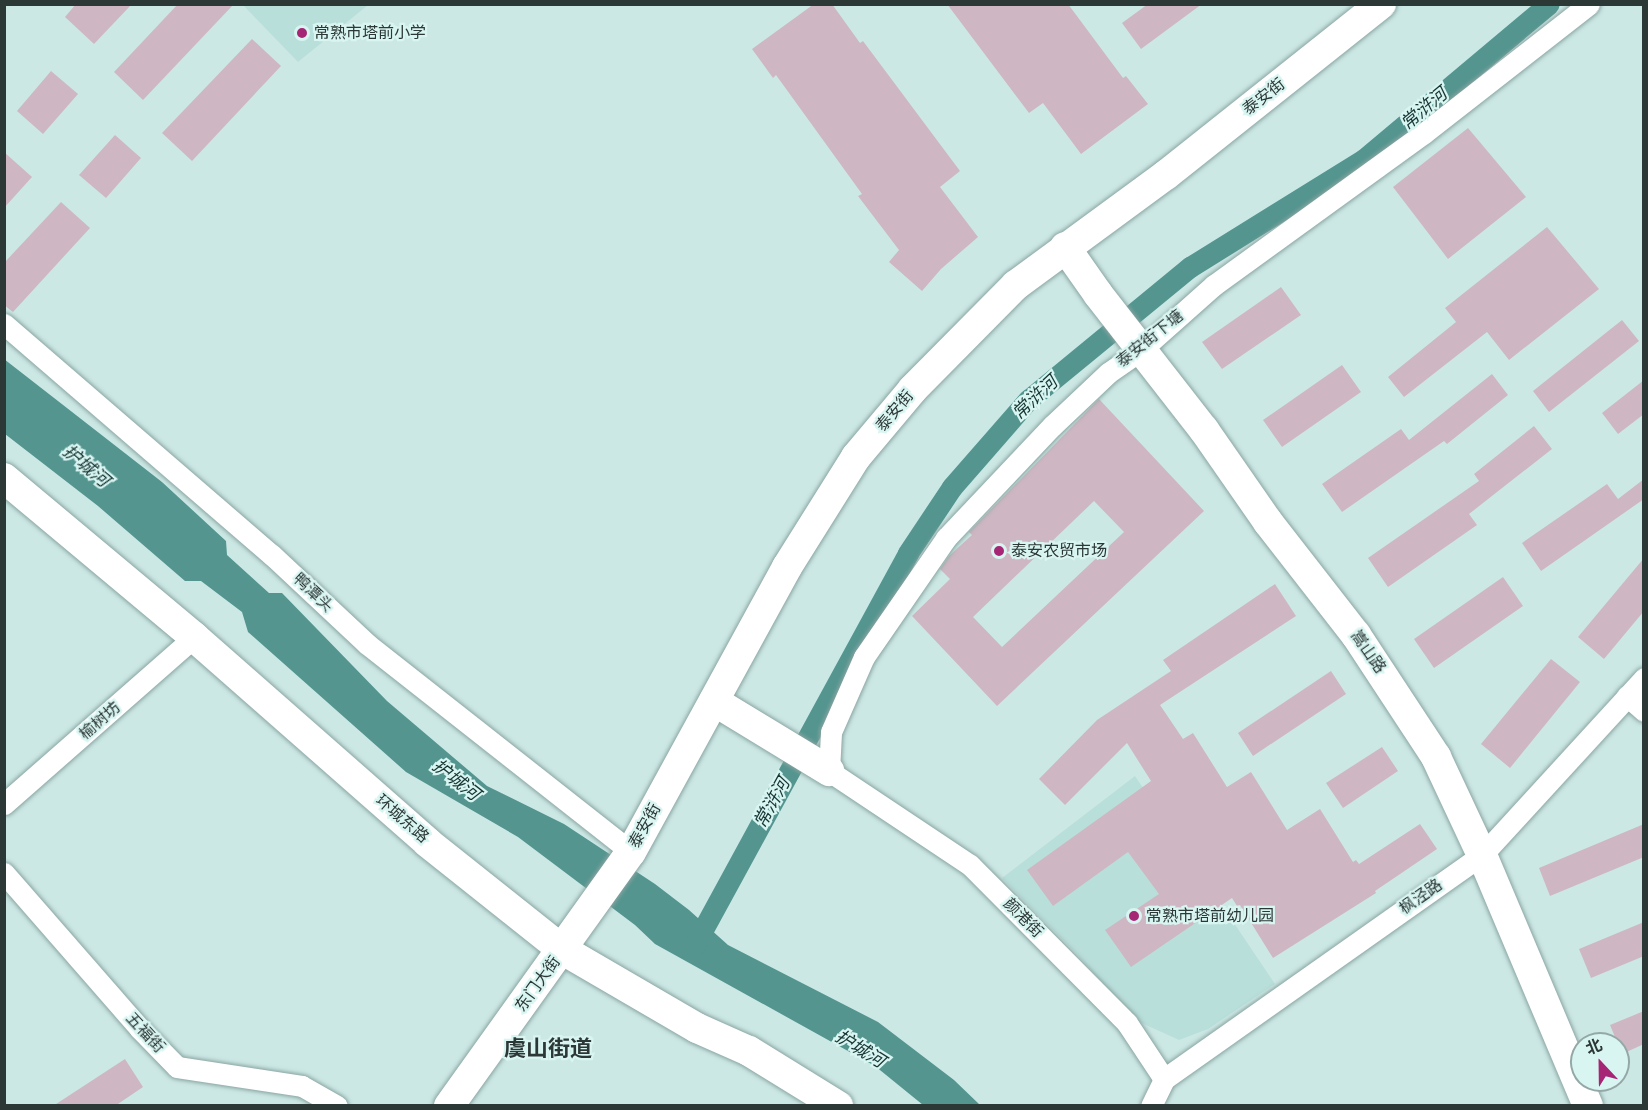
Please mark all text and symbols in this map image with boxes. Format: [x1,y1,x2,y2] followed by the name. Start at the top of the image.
[314,23,426,43] place label: 常熟市塔前小学
[295,26,309,40] marker: 常熟市塔前小学
[1239,75,1289,119] street label: 泰安街
[1396,83,1452,135] water label: 常浒河
[1113,306,1187,372] street label: 泰安街下塘
[1008,372,1062,424] water label: 常浒河
[872,386,918,436] street label: 泰安街
[58,440,114,492] water label: 护城河
[1011,541,1107,561] place label: 泰安农贸市场
[992,544,1006,558] marker: 泰安农贸市场
[289,570,337,616] street label: 鸭潭头
[1346,627,1390,677] street label: 嵩山路
[76,698,124,744] street label: 榆树坊
[428,755,484,805] water label: 护城河
[749,774,795,832] water label: 常浒河
[372,791,432,847] street label: 环城东路
[625,800,665,852] street label: 泰安街
[1396,875,1446,919] street label: 枫泾路
[999,894,1047,942] street label: 颜港街
[1146,906,1274,926] place label: 常熟市塔前幼儿园
[1127,909,1141,923] marker: 常熟市塔前幼儿园
[511,952,565,1016] street label: 东门大街
[122,1009,168,1057] street label: 五福街
[831,1026,889,1072] water label: 护城河
[1570,1032,1630,1092] north arrow
[1583,1035,1605,1059] text: 北
[504,1036,592,1062] district label: 虞山街道

